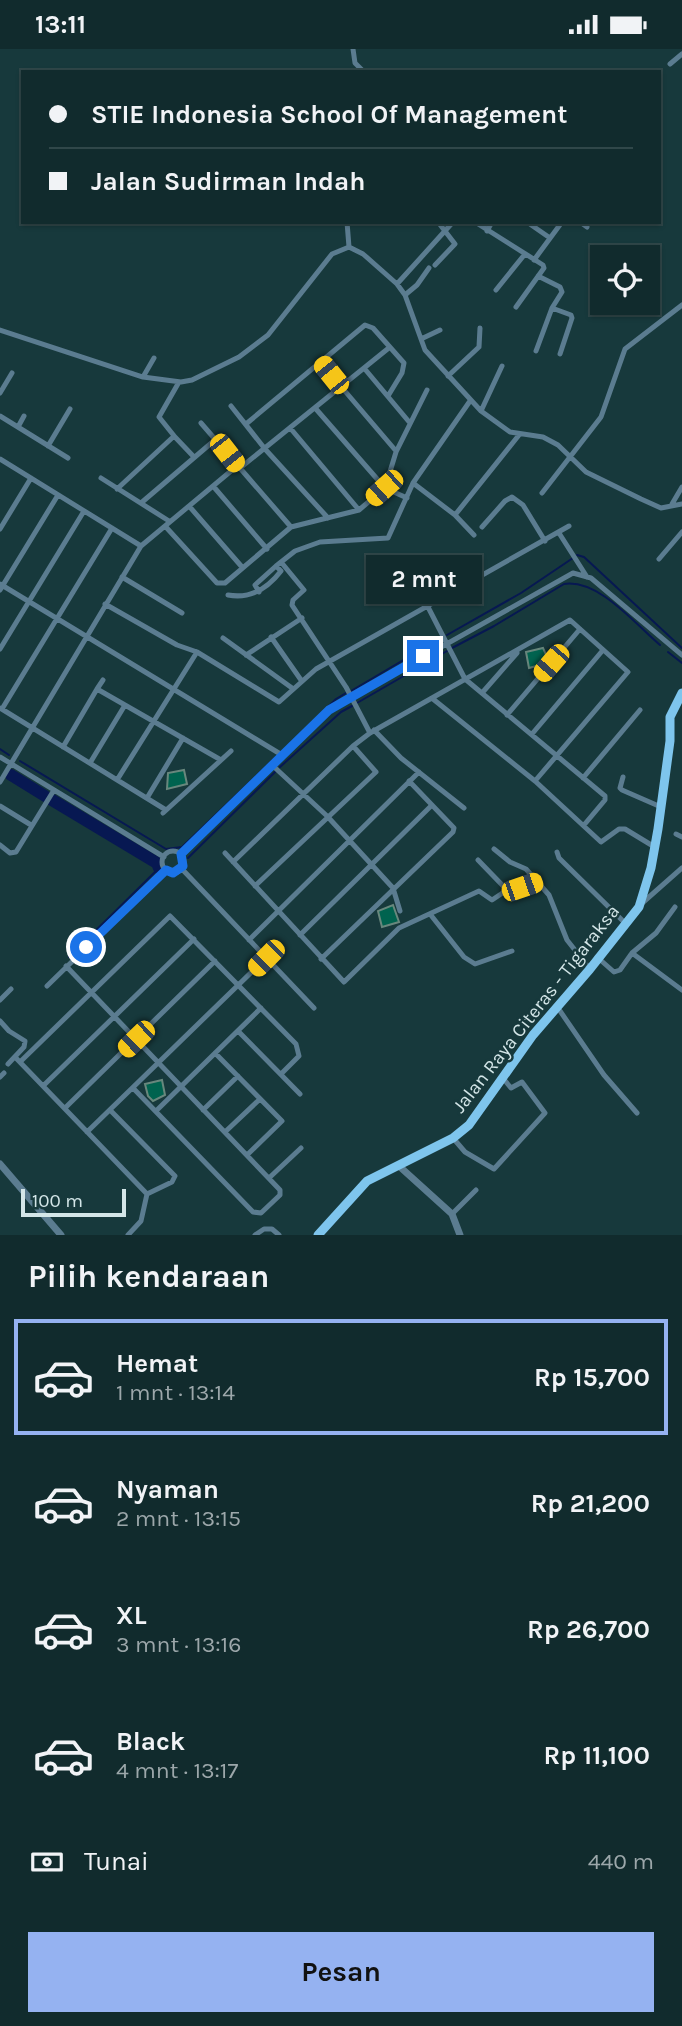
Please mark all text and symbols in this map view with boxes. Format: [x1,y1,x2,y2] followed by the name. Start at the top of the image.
[35,9,86,40] text: 13:11
[91,99,567,130] text: STIE Indonesia School Of Management
[91,166,365,197] text: Jalan Sudirman Indah
[590,245,660,315] map controls
[590,245,660,315] button: locate
[310,352,353,398] car
[206,430,249,476] car
[362,466,407,510] car
[365,554,481,603] callout: 2 mnt
[392,566,456,593] text: 2 mnt
[407,640,439,672] route end
[530,640,573,686] car
[499,870,546,904] car
[448,901,624,1117] street label: Jalan Raya Citeras - Tigaraksa
[70,931,102,963] route start
[244,936,289,980] car
[114,1017,159,1061] car
[21,1186,126,1218] scale bar
[32,1190,83,1212] text: 100 m
[28,1258,269,1295] text: Pilih kendaraan
[32,1346,95,1409] icon: car
[116,1348,198,1379] text: Hemat
[534,1362,650,1393] text: Rp 15,700
[116,1379,235,1406] text: 1 mnt · 13:14
[32,1472,95,1535] icon: car
[116,1474,219,1505] text: Nyaman
[531,1488,650,1519] text: Rp 21,200
[116,1505,241,1532] text: 2 mnt · 13:15
[32,1598,95,1661] icon: car
[116,1600,147,1631] text: XL
[527,1614,650,1645] text: Rp 26,700
[116,1631,241,1658] text: 3 mnt · 13:16
[32,1724,95,1787] icon: car
[116,1726,185,1757] text: Black
[544,1740,650,1771] text: Rp 11,100
[116,1757,238,1784] text: 4 mnt · 13:17
[28,1843,66,1881] icon: cash
[84,1846,149,1877] text: Tunai
[588,1848,654,1875] text: 440 m
[28,1932,654,2012] button: Pesan

